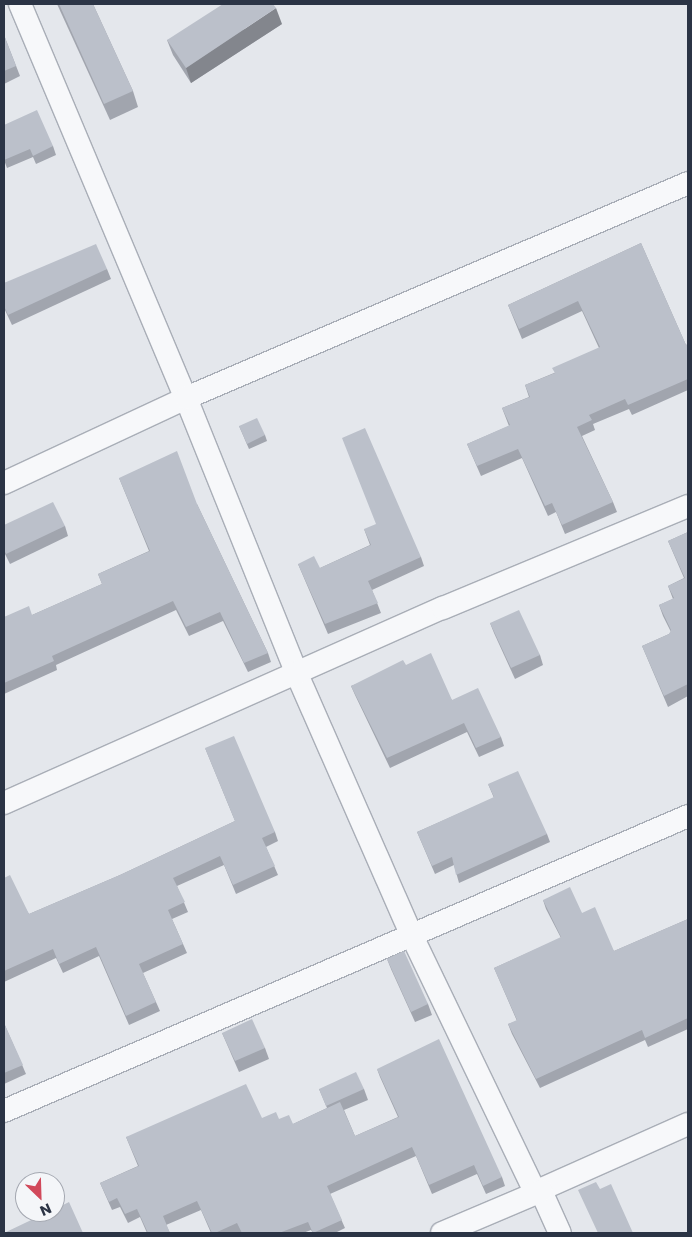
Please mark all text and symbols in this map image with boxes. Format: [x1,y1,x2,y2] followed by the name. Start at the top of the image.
[15,1172,65,1222] north arrow
[37,1199,55,1221] text: N

